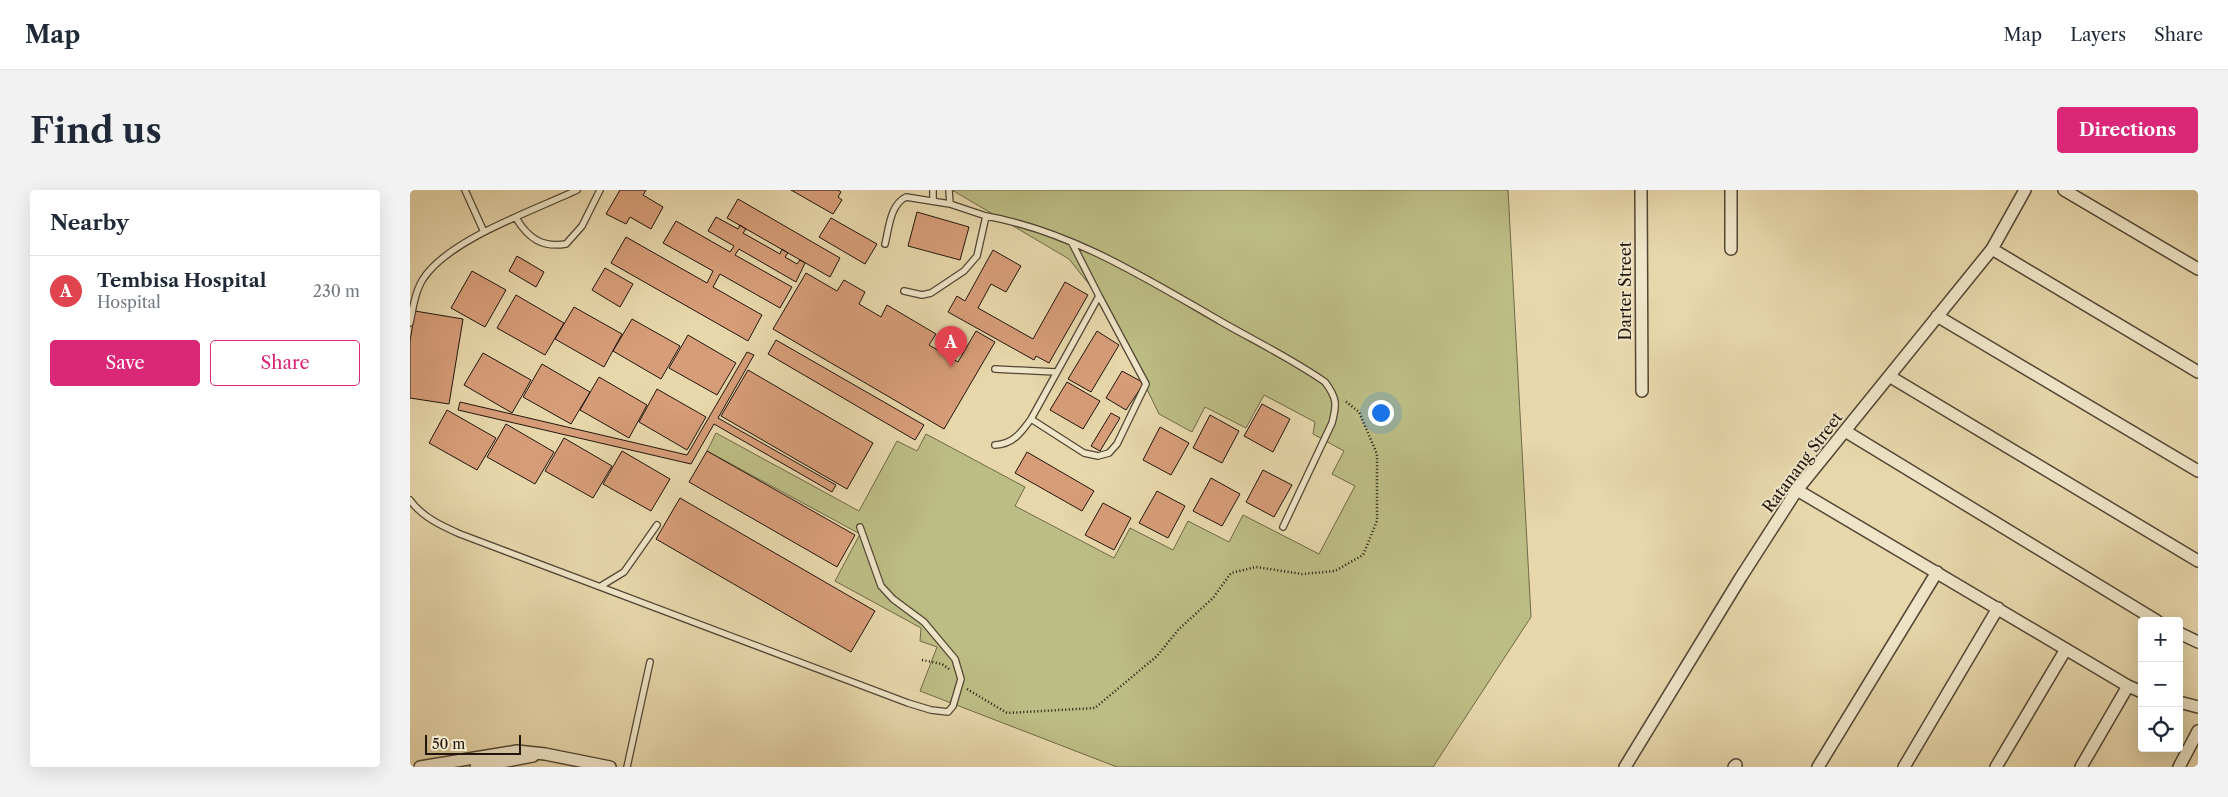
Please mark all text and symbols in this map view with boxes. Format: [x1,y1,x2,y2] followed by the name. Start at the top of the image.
[25,20,80,49] text: Map
[2004,24,2042,46] text: Map
[2070,24,2126,46] text: Layers
[2154,24,2203,46] text: Share
[2057,107,2198,153] button: Directions
[30,109,162,152] text: Find us
[50,210,129,235] text: Nearby
[1615,241,1635,340] street label: Darter Street
[97,269,266,292] text: Tembisa Hospital
[60,281,72,301] text: A
[313,281,360,301] text: 230 m
[97,292,161,312] text: Hospital
[935,326,967,367] pin: A
[50,340,200,386] button: Save
[210,340,360,386] button: Share
[1368,400,1394,426] your location
[1758,407,1847,516] street label: Ratanang Street
[2138,617,2183,752] map controls
[2138,617,2183,662] button: +
[2138,662,2183,707] button: −
[2138,707,2183,752] button: locate
[425,732,521,755] scale bar
[432,735,465,753] text: 50 m

